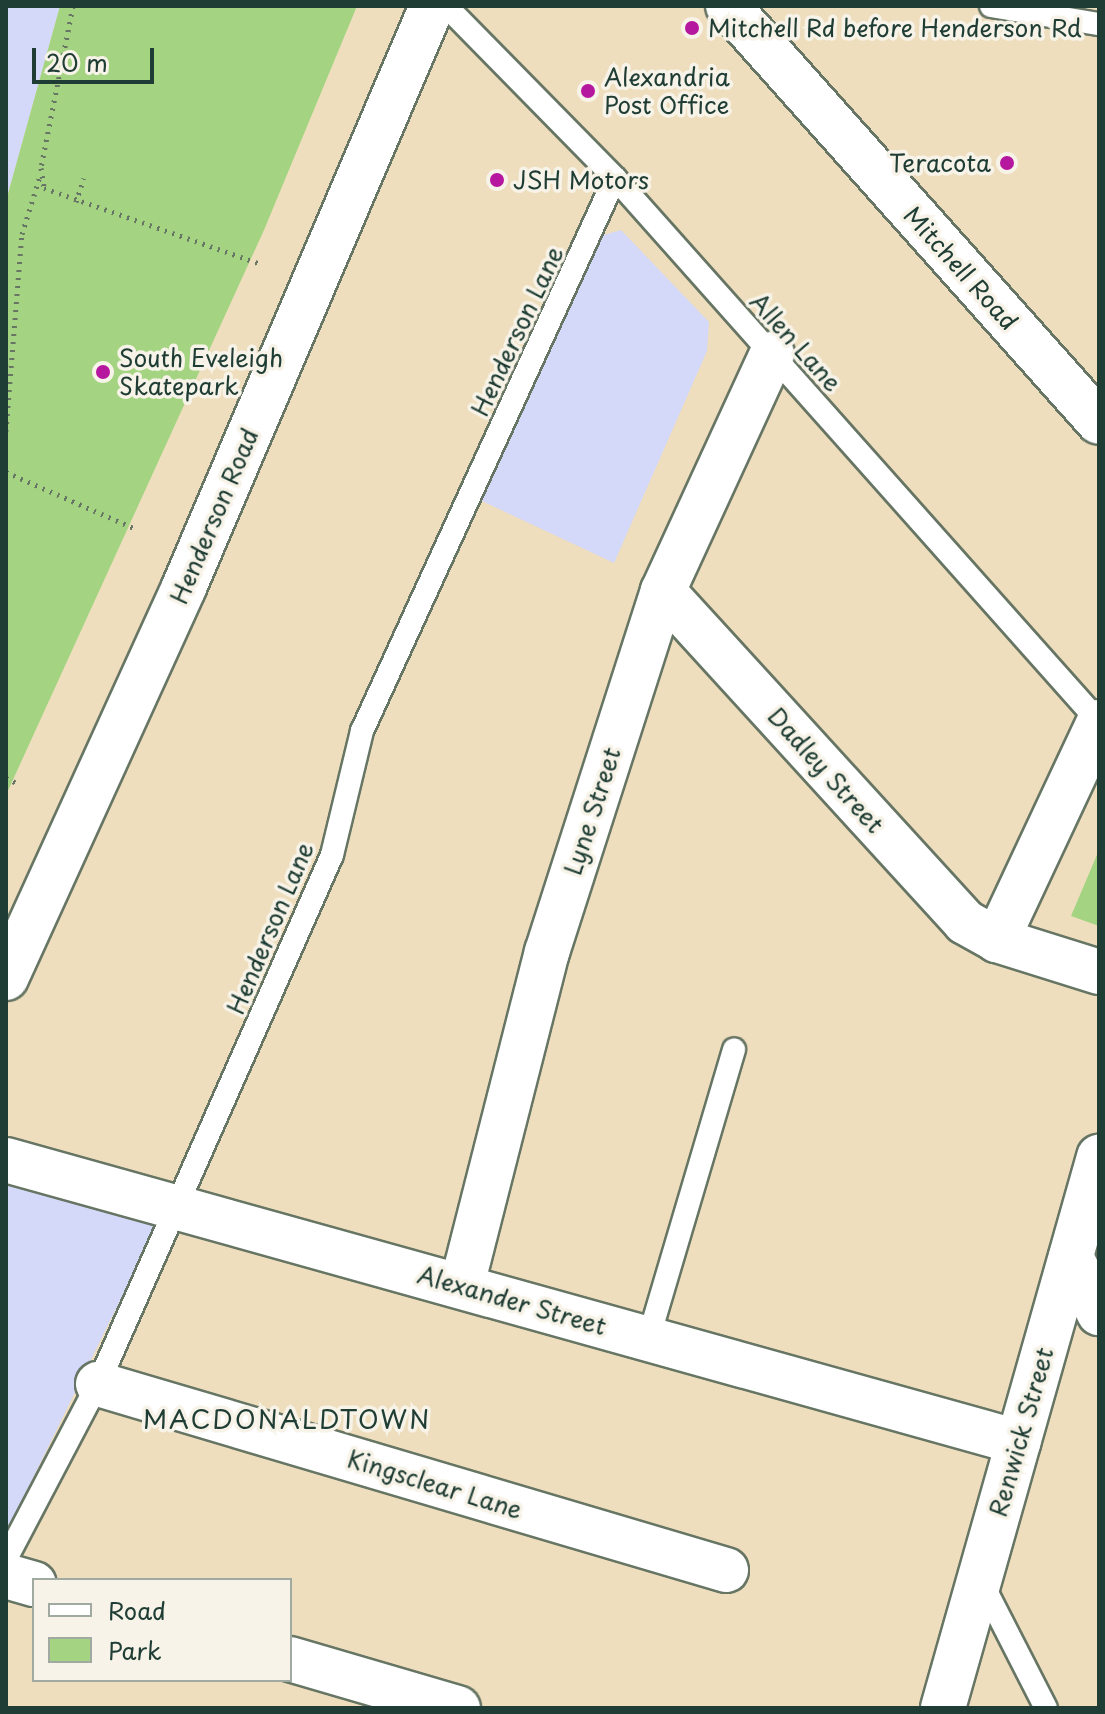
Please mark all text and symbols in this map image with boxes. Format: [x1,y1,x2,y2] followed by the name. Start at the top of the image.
[708,14,1085,42] place label: Mitchell Rd before Henderson Rd
[683,19,701,37] marker: Mitchell Rd before Henderson Rd
[36,32,158,82] scale bar
[46,44,108,80] text: 20 m
[604,63,730,119] place label: Alexandria Post Office
[579,82,597,100] marker: Alexandria Post Office
[889,149,991,177] place label: Teracota
[998,154,1016,172] marker: Teracota
[513,166,650,194] place label: JSH Motors
[488,171,506,189] marker: JSH Motors
[898,200,1024,336] street label: Mitchell Road
[465,241,569,421] street label: Henderson Lane
[744,286,848,398] street label: Allen Lane
[119,344,285,400] place label: South Eveleigh Skatepark
[94,363,112,381] marker: South Eveleigh Skatepark
[164,424,264,608] street label: Henderson Road
[762,701,890,839] street label: Dadley Street
[558,743,626,879] street label: Lyne Street
[220,837,320,1019] street label: Henderson Lane
[414,1259,610,1341] street label: Alexander Street
[983,1344,1059,1520] street label: Renwick Street
[142,1403,432,1435] district label: MACDONALDTOWN
[344,1444,526,1524] street label: Kingsclear Lane
[32,1578,292,1682] legend
[108,1592,166,1628] text: Road
[108,1632,162,1668] text: Park

